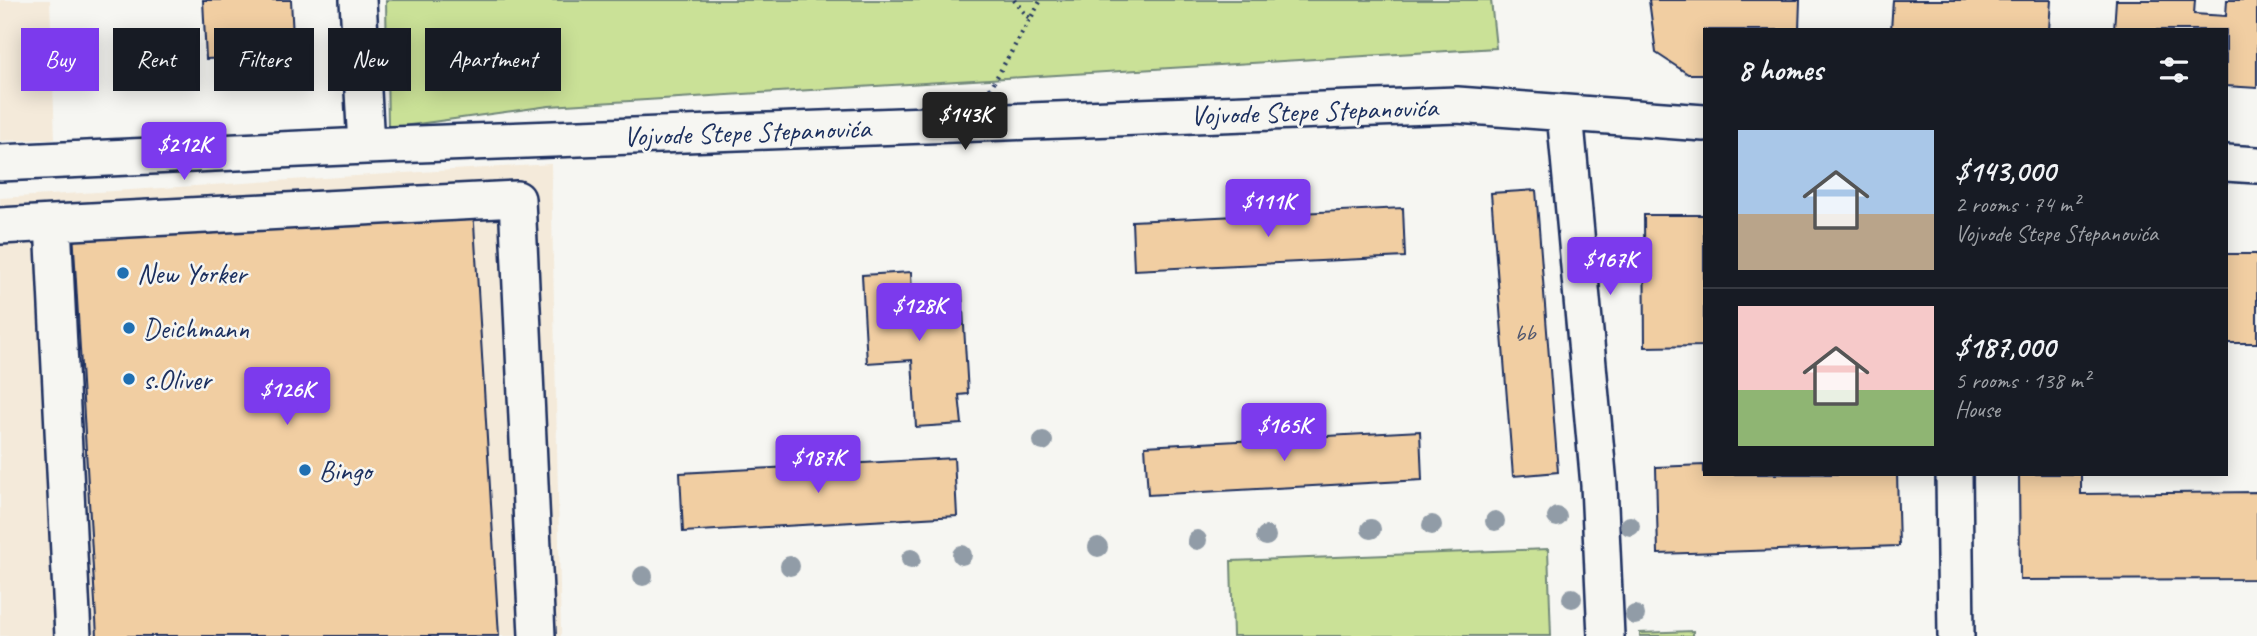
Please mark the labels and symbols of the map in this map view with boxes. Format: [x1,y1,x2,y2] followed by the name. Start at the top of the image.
[1190,89,1440,133] street label: Vojvode Stepe Stepanovića
[916,92,1014,152] pin: $143K
[623,110,873,154] street label: Vojvode Stepe Stepanovića
[135,122,233,182] pin: $212K
[1219,180,1317,239] pin: $111K
[1561,238,1659,297] pin: $167K
[137,256,249,291] place label: New Yorker
[115,265,131,281] marker: New Yorker
[870,284,968,343] pin: $128K
[143,311,249,346] place label: Deichmann
[1515,318,1537,348] house number: bb
[121,320,137,336] marker: Deichmann
[143,362,213,397] place label: s.Oliver
[238,368,336,427] pin: $126K
[121,371,137,387] marker: s.Oliver
[1235,404,1333,463] pin: $165K
[769,435,867,495] pin: $187K
[319,453,375,488] place label: Bingo
[297,462,313,478] marker: Bingo

